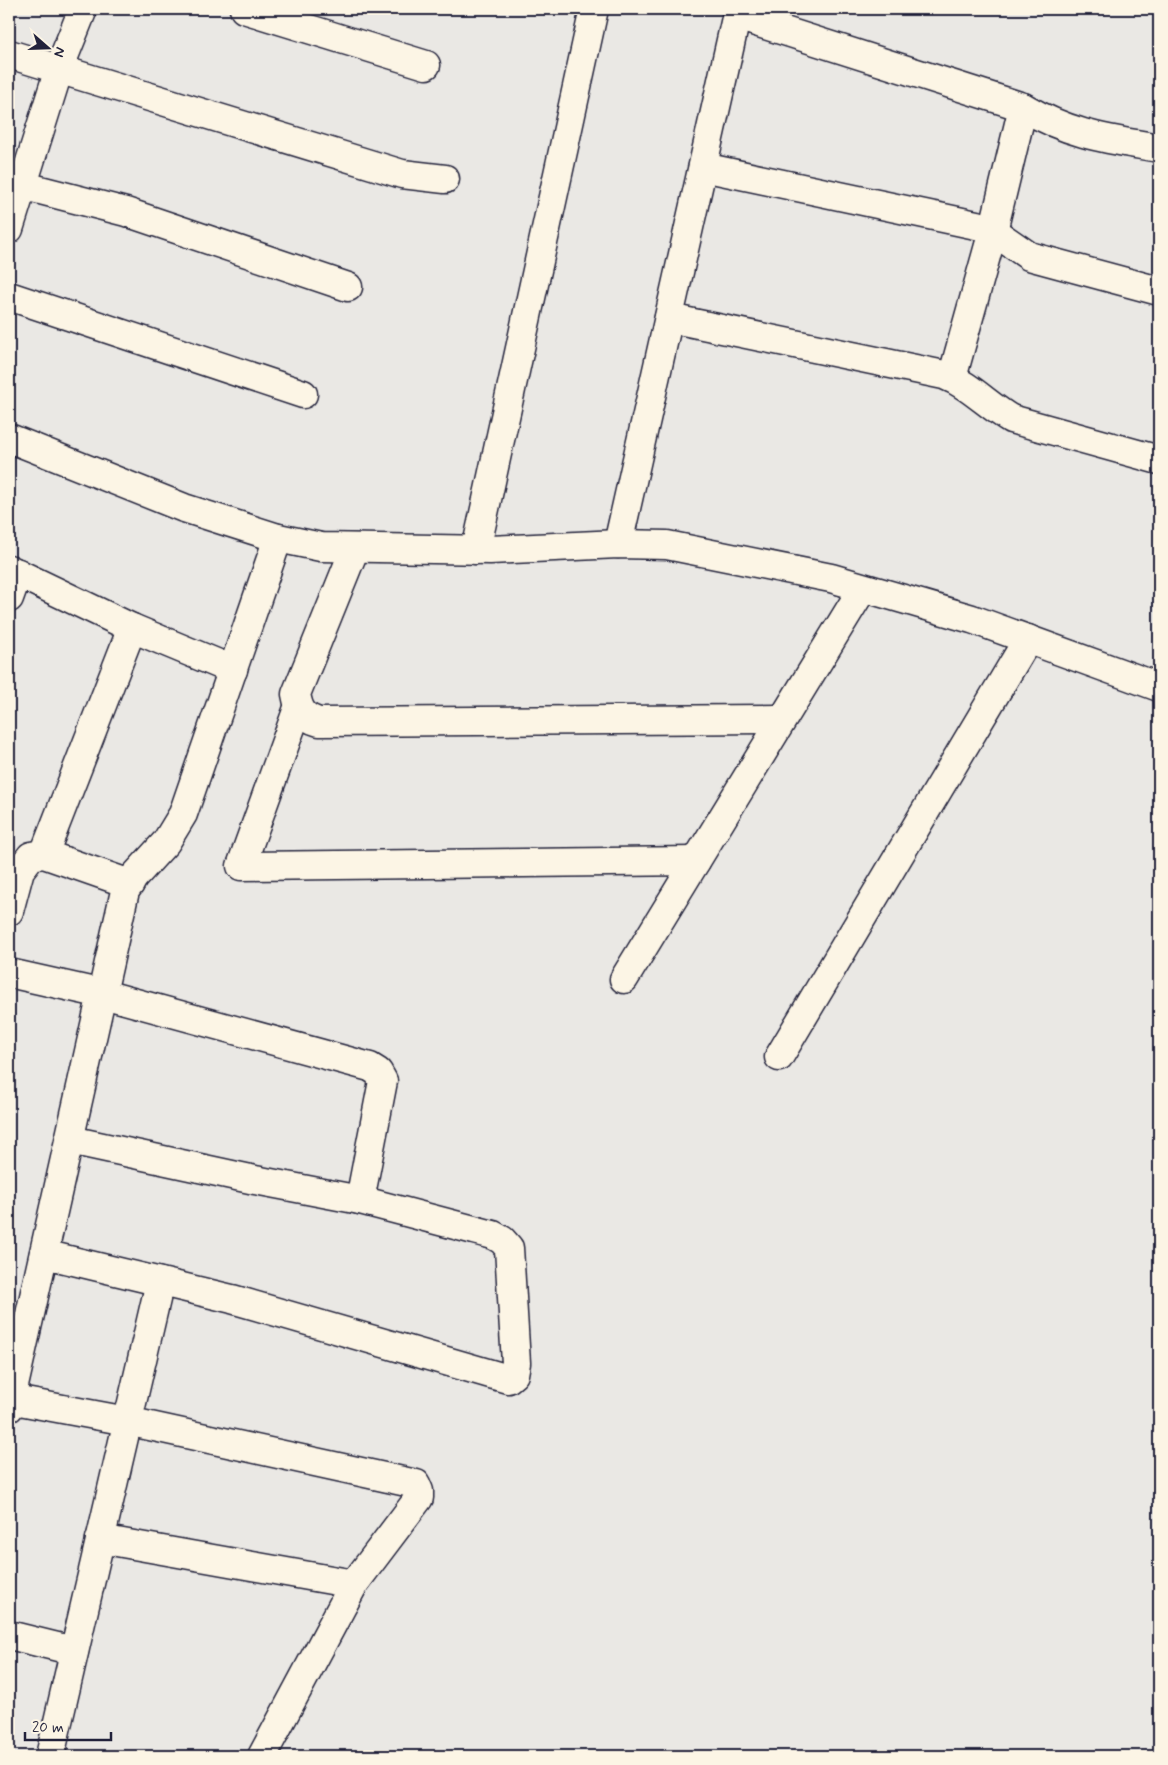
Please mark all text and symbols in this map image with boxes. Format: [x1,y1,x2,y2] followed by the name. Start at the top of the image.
[22,22,72,72] north arrow
[49,45,69,60] text: N
[25,1710,111,1742] scale bar
[32,1718,64,1738] text: 20 m

